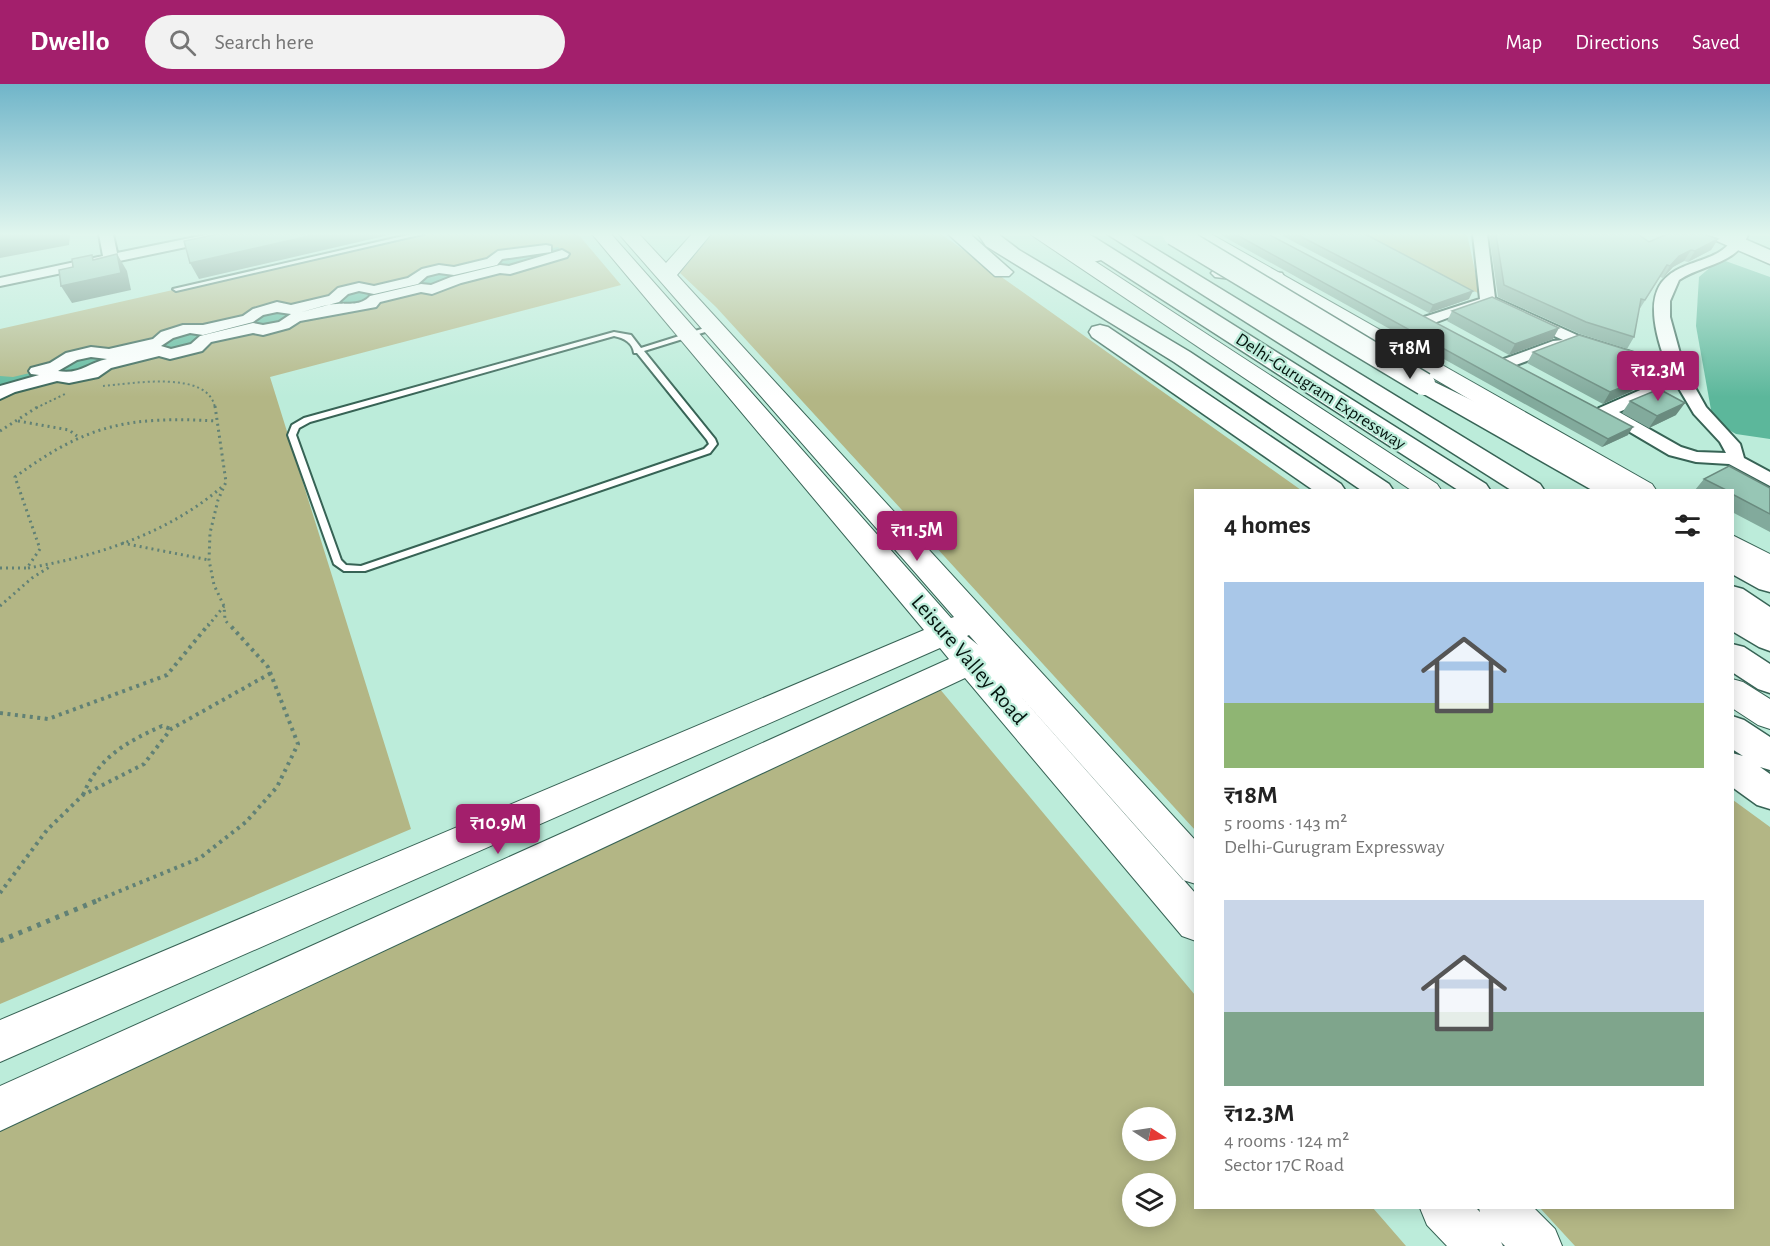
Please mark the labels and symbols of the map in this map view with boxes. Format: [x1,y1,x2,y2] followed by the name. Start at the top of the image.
[1374,329,1446,380] pin: ₹18M
[1232,330,1409,454] street label: Delhi-Gurugram Expressway
[1609,351,1707,402] pin: ₹12.3M
[868,511,966,562] pin: ₹11.5M
[907,591,1031,729] street label: Leisure Valley Road
[449,804,547,855] pin: ₹10.9M
[1122,1107,1176,1161] north arrow

